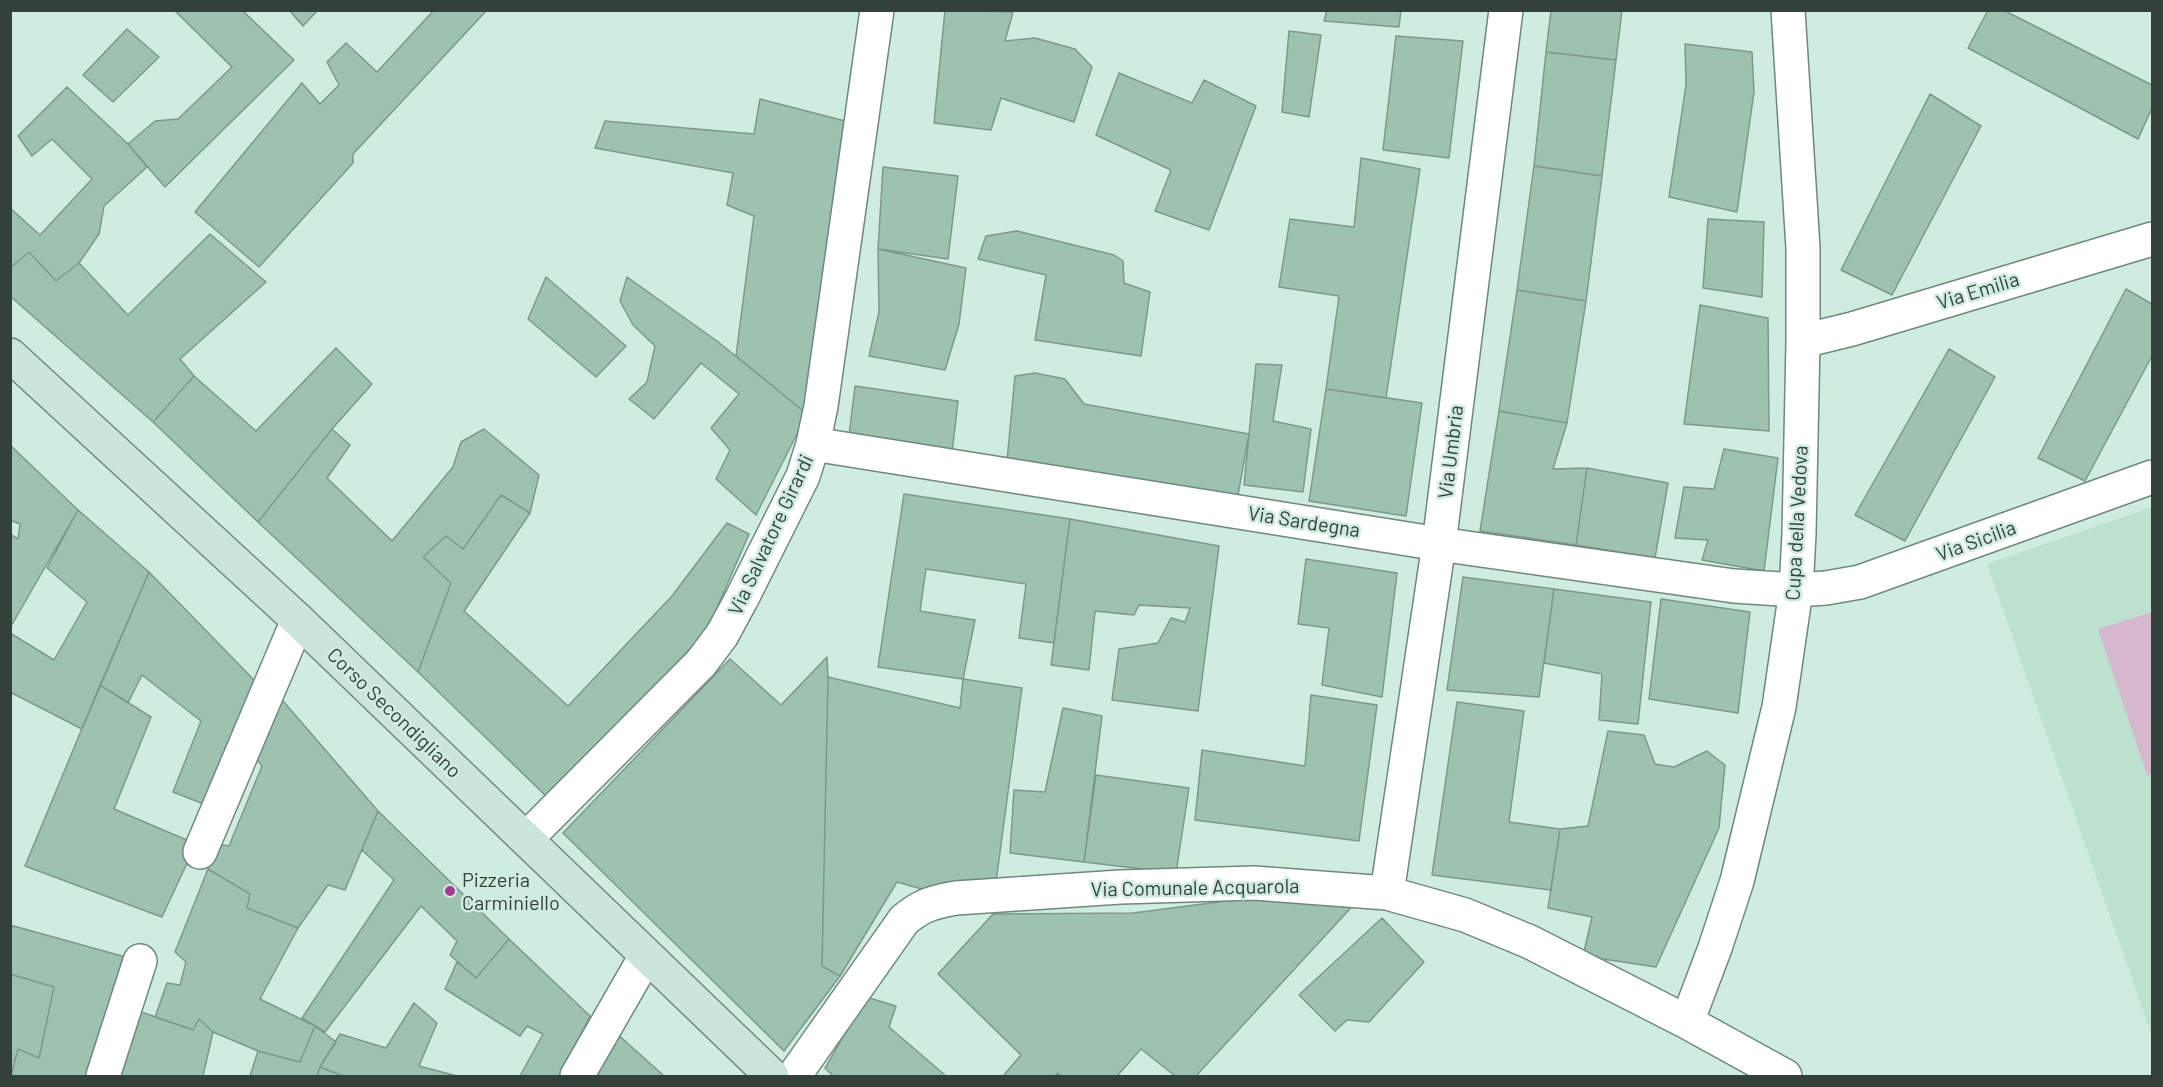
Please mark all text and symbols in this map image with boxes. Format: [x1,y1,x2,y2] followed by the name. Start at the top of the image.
[1934,267,2022,315] street label: Via Emilia
[1433,404,1469,500] street label: Via Umbria
[1781,445,1813,601] street label: Cupa della Vedova
[723,451,819,619] street label: Via Salvatore Girardi
[1246,501,1362,543] street label: Via Sardegna
[1933,515,2019,567] street label: Via Sicilia
[322,643,466,783] street label: Corso Secondigliano
[462,868,560,915] place label: Pizzeria Carminiello
[1090,874,1300,902] street label: Via Comunale Acquarola
[443,884,457,898] marker: Pizzeria Carminiello

